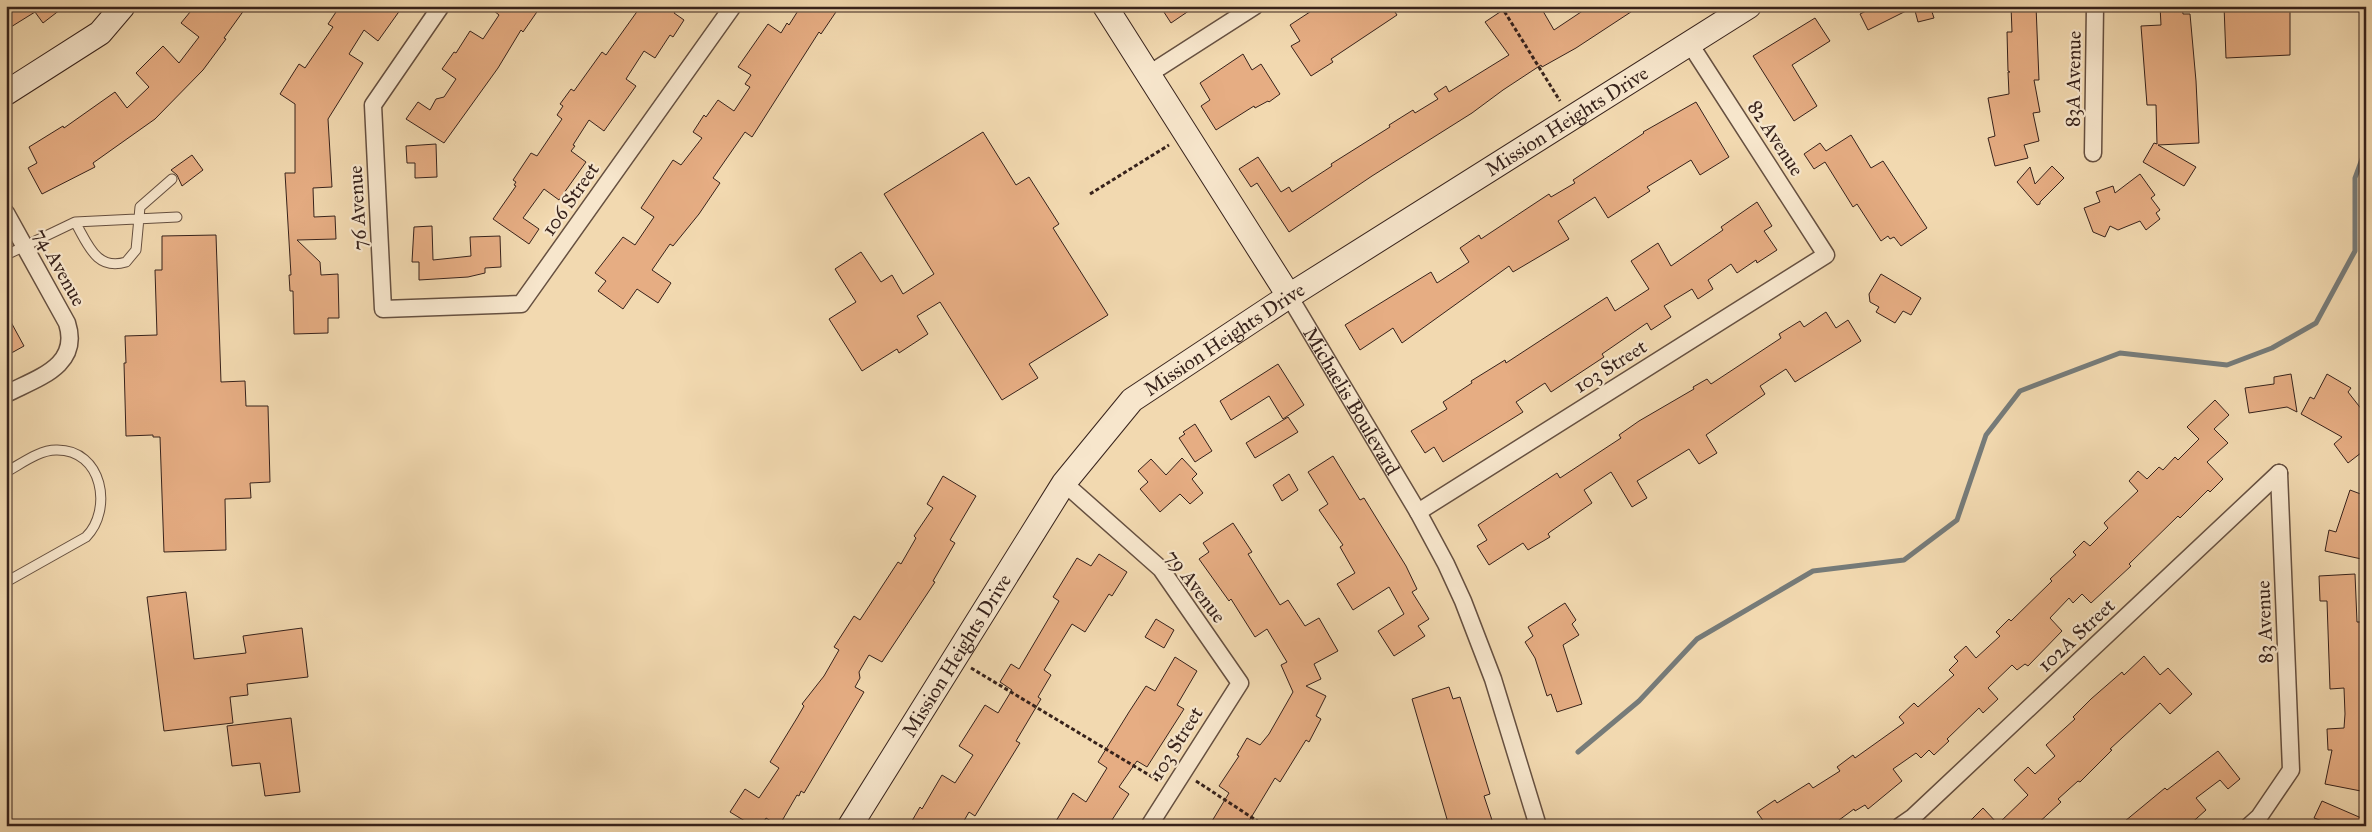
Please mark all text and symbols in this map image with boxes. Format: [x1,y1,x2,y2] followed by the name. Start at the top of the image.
[2060,31,2086,127] street label: 83A Avenue
[1481,61,1652,181] street label: Mission Heights Drive
[1743,96,1809,180] street label: 82 Avenue
[536,158,604,240] street label: 106 Street
[343,165,371,251] street label: 76 Avenue
[29,224,91,310] street label: 74 Avenue
[1139,277,1309,401] street label: Mission Heights Drive
[1298,322,1405,479] street label: Michaelis Boulevard
[1569,334,1651,398] street label: 103 Street
[1161,545,1231,627] street label: 79 Avenue
[897,569,1016,741] street label: Mission Heights Drive
[2251,580,2277,664] street label: 83 Avenue
[2032,593,2120,677] street label: 102A Street
[1144,702,1208,784] street label: 103 Street

